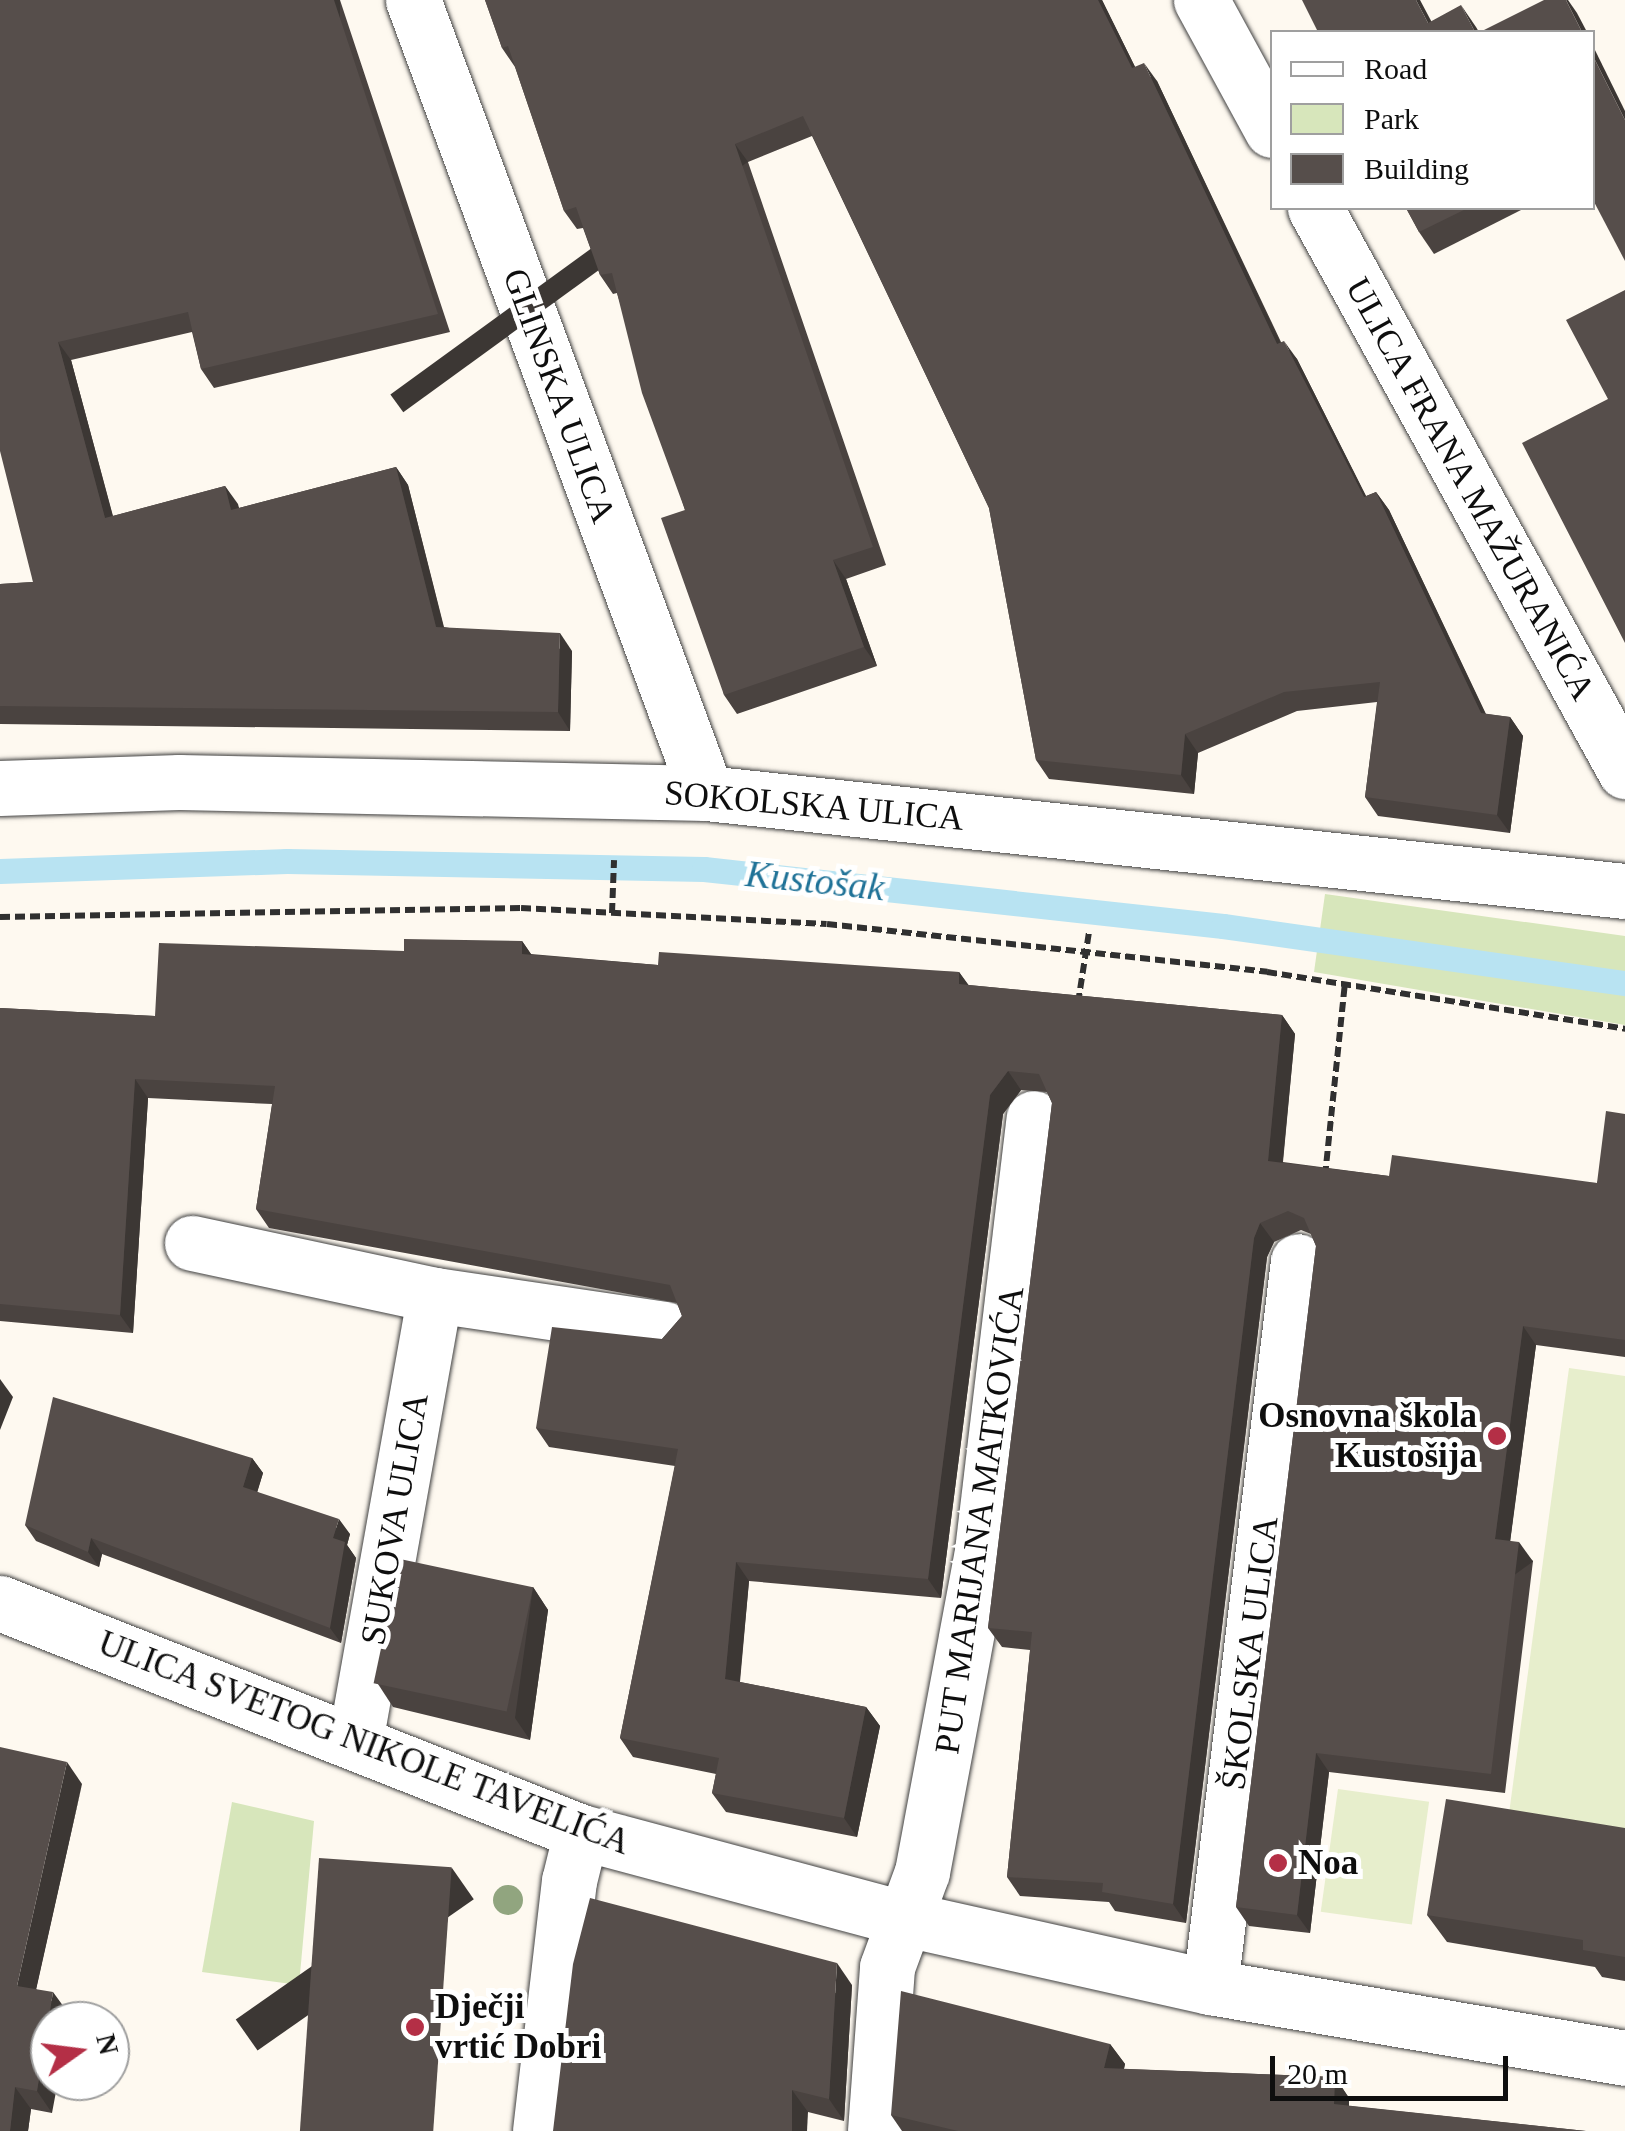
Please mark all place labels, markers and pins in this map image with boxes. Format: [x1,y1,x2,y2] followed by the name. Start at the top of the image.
[1258,1395,1477,1477] place label: Osnovna škola Kustošija
[1486,1425,1508,1447] marker: Osnovna škola Kustošija
[1298,1842,1358,1884] place label: Noa
[1267,1852,1289,1874] marker: Noa
[435,1986,601,2068] place label: Dječji vrtić Dobri
[404,2016,426,2038] marker: Dječji vrtić Dobri

